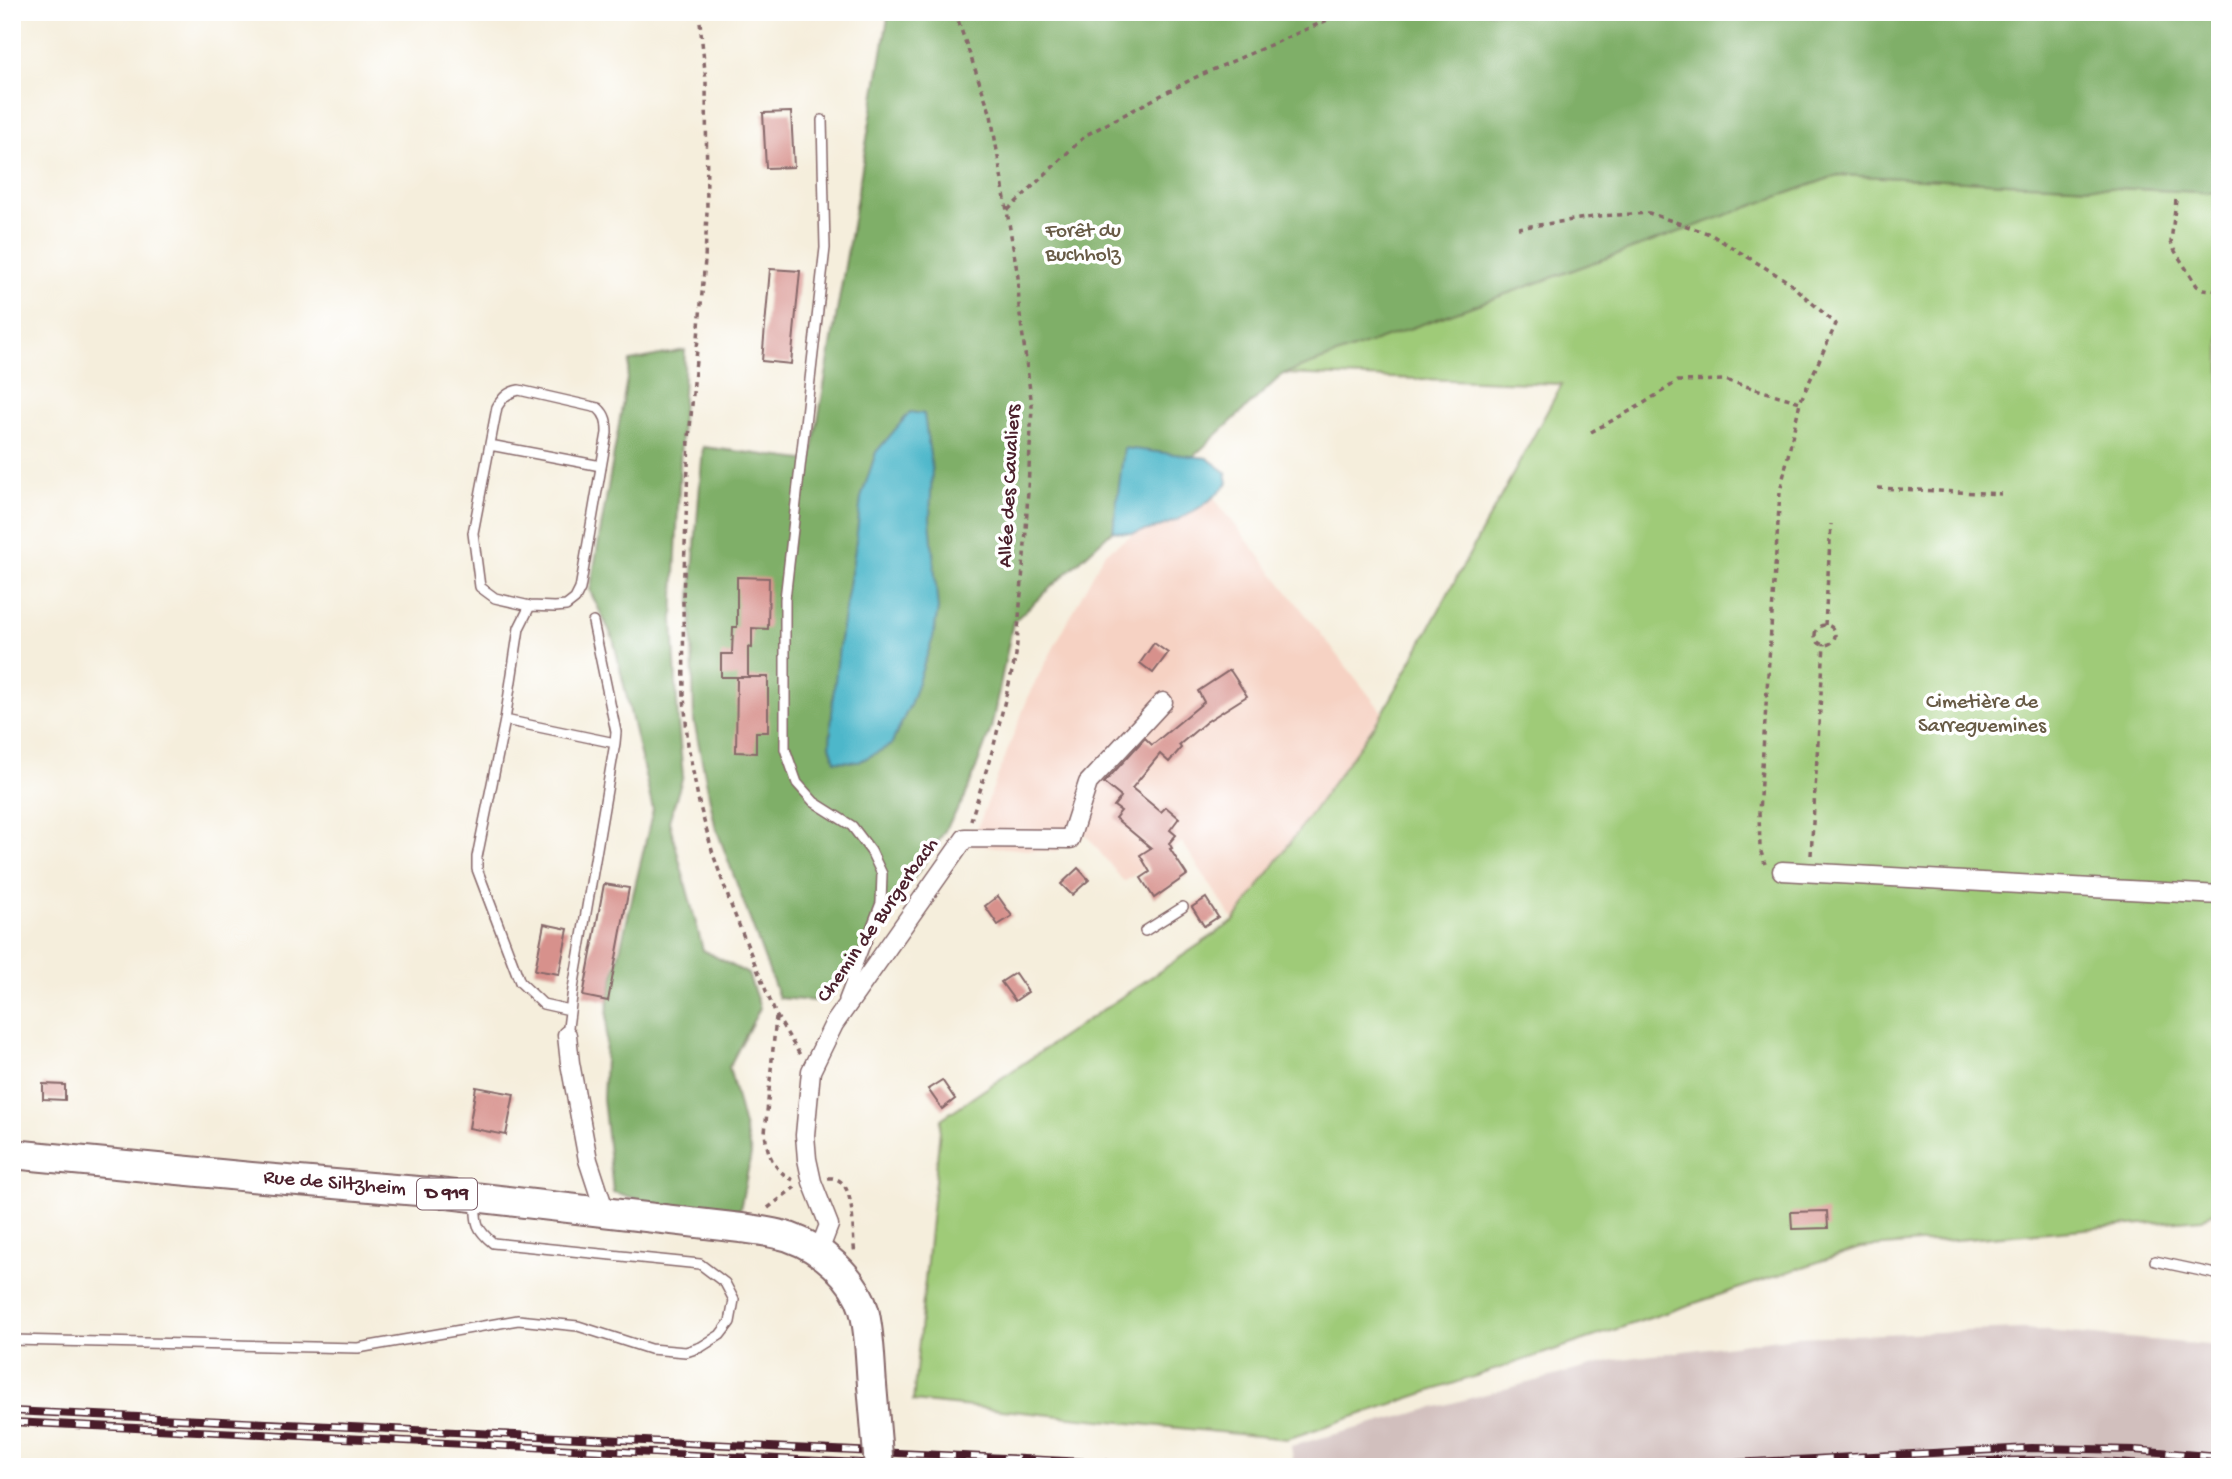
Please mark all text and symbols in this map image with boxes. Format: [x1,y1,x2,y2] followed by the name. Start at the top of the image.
[1044,220,1121,269] park label: Forêt du Buchholz
[994,403,1028,568] street label: Allée des Cavaliers
[1918,691,2047,740] park label: Cimetière de Sarreguemines
[813,834,945,1008] street label: Chemin de Burgerbach
[262,1166,407,1202] street label: Rue de Siltzheim
[417,1178,477,1210] road number: D 919

